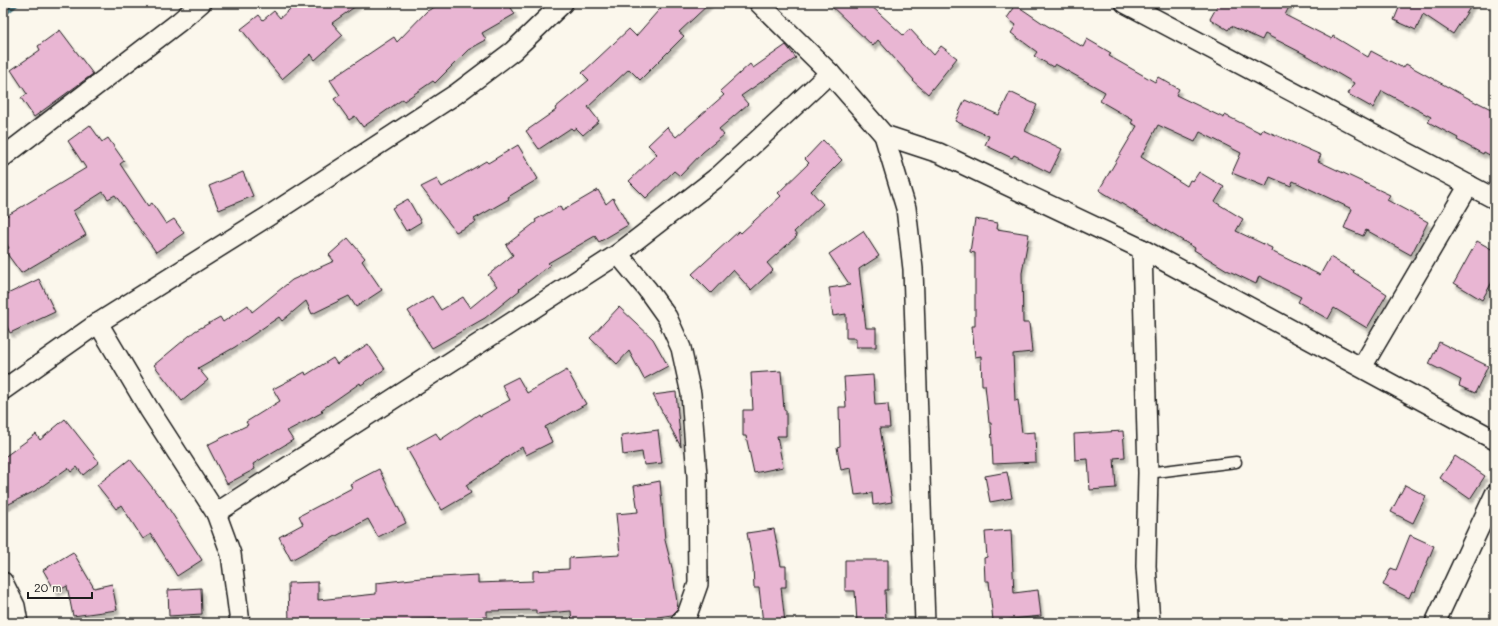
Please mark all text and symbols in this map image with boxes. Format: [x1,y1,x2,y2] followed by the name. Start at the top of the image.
[28,574,92,600] scale bar
[34,579,62,595] text: 20 m

